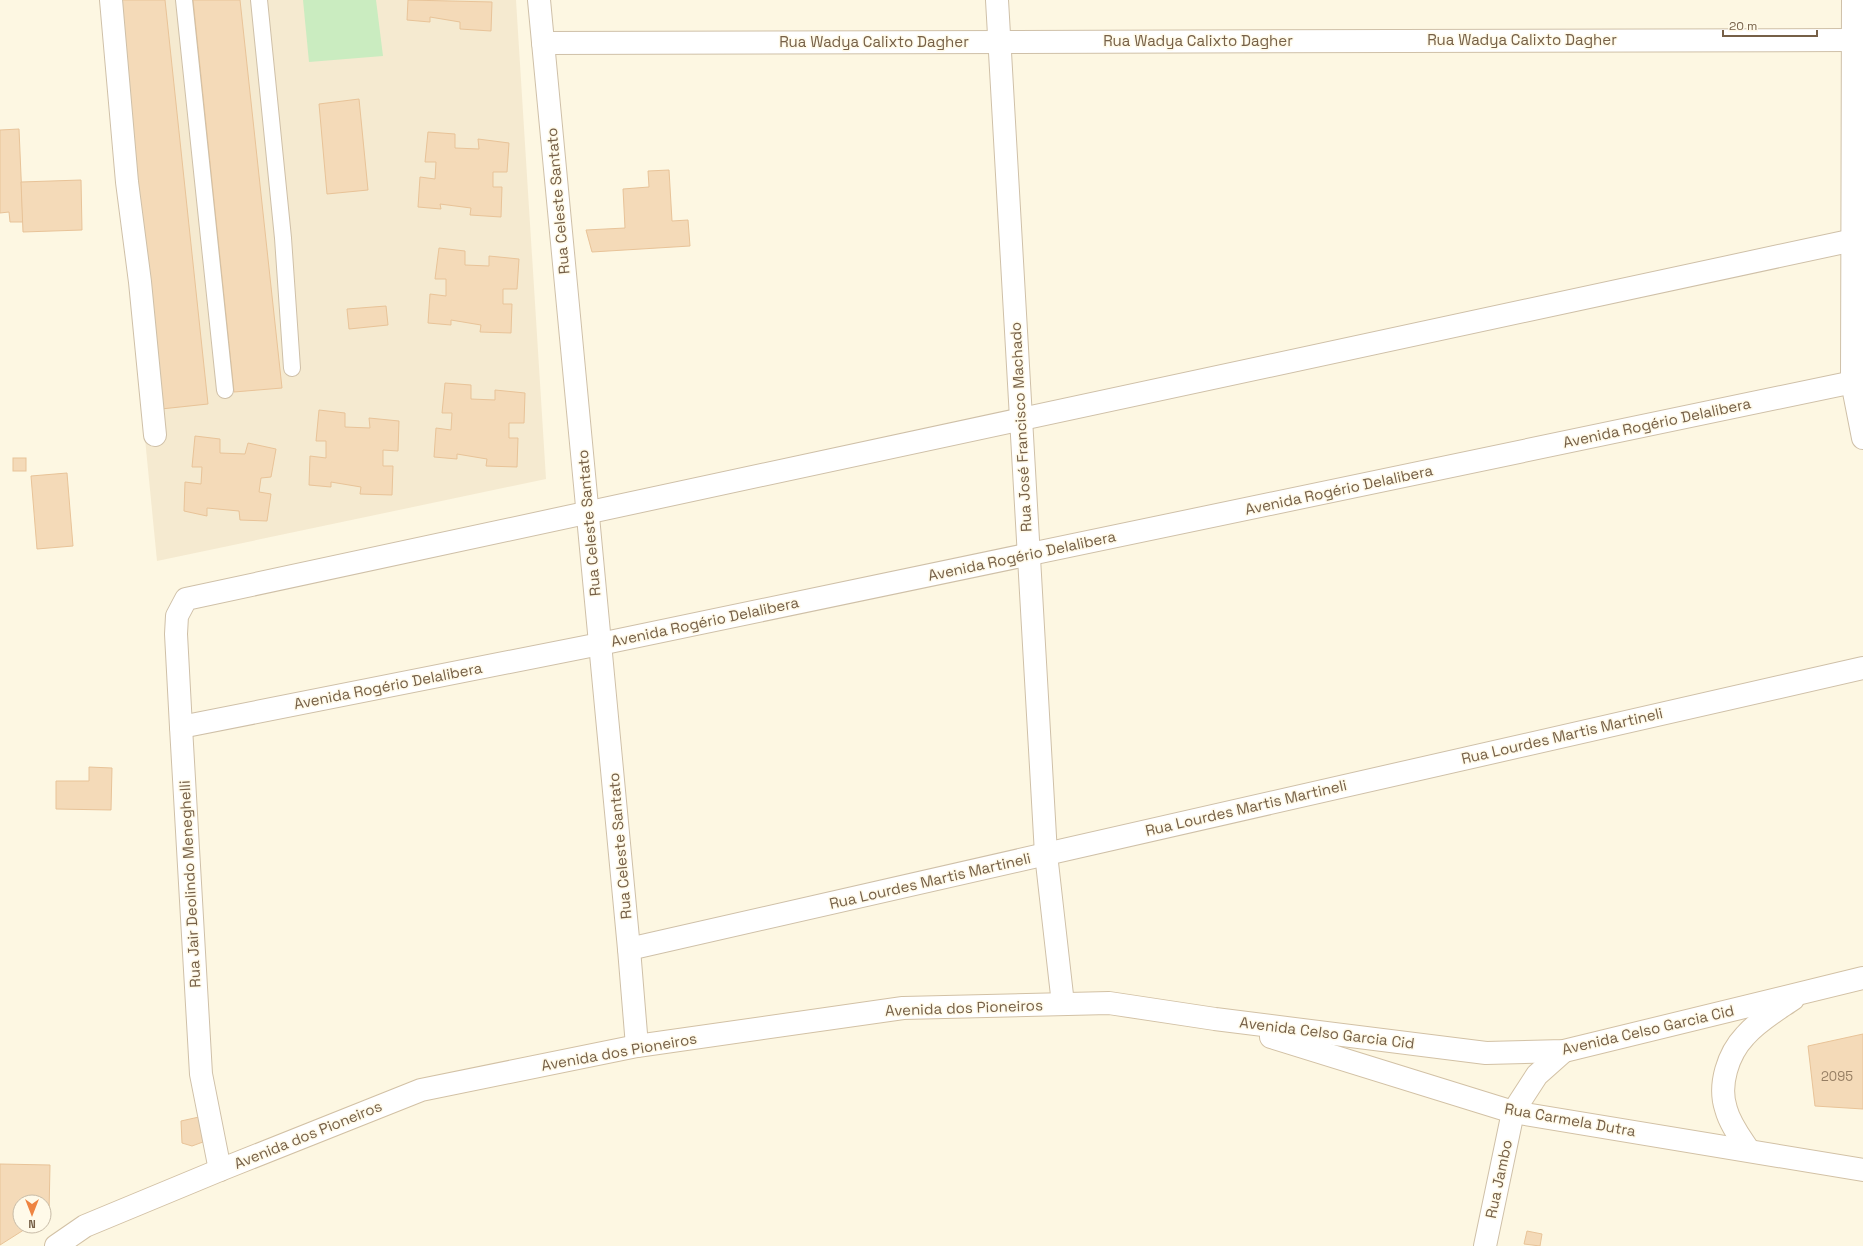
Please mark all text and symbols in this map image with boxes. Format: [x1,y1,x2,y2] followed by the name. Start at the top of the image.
[1723,12,1817,38] scale bar
[1729,18,1757,34] text: 20 m
[1427,30,1617,49] street label: Rua Wadya Calixto Dagher
[1103,31,1293,50] street label: Rua Wadya Calixto Dagher
[779,32,969,51] street label: Rua Wadya Calixto Dagher
[542,127,573,275] street label: Rua Celeste Santato
[1006,321,1035,533] street label: Rua José Francisco Machado
[1561,393,1753,452] street label: Avenida Rogério Delalibera
[573,449,604,597] street label: Rua Celeste Santato
[1243,460,1435,519] street label: Avenida Rogério Delalibera
[926,526,1118,585] street label: Avenida Rogério Delalibera
[609,592,801,651] street label: Avenida Rogério Delalibera
[292,658,484,713] street label: Avenida Rogério Delalibera
[1459,703,1665,768] street label: Rua Lourdes Martis Martineli
[604,772,635,920] street label: Rua Celeste Santato
[1143,775,1349,840] street label: Rua Lourdes Martis Martineli
[175,780,204,988] street label: Rua Jair Deolindo Meneghelli
[827,848,1033,913] street label: Rua Lourdes Martis Martineli
[885,995,1043,1020] street label: Avenida dos Pioneiros
[1560,1000,1736,1059] street label: Avenida Celso Garcia Cid
[1239,1012,1416,1053] street label: Avenida Celso Garcia Cid
[540,1028,698,1075] street label: Avenida dos Pioneiros
[1821,1068,1853,1085] house number: 2095
[231,1096,385,1173] street label: Avenida dos Pioneiros
[1503,1099,1638,1140] street label: Rua Carmela Dutra
[1481,1138,1516,1220] street label: Rua Jambo
[12,1194,52,1234] north arrow
[28,1217,36,1231] text: N

